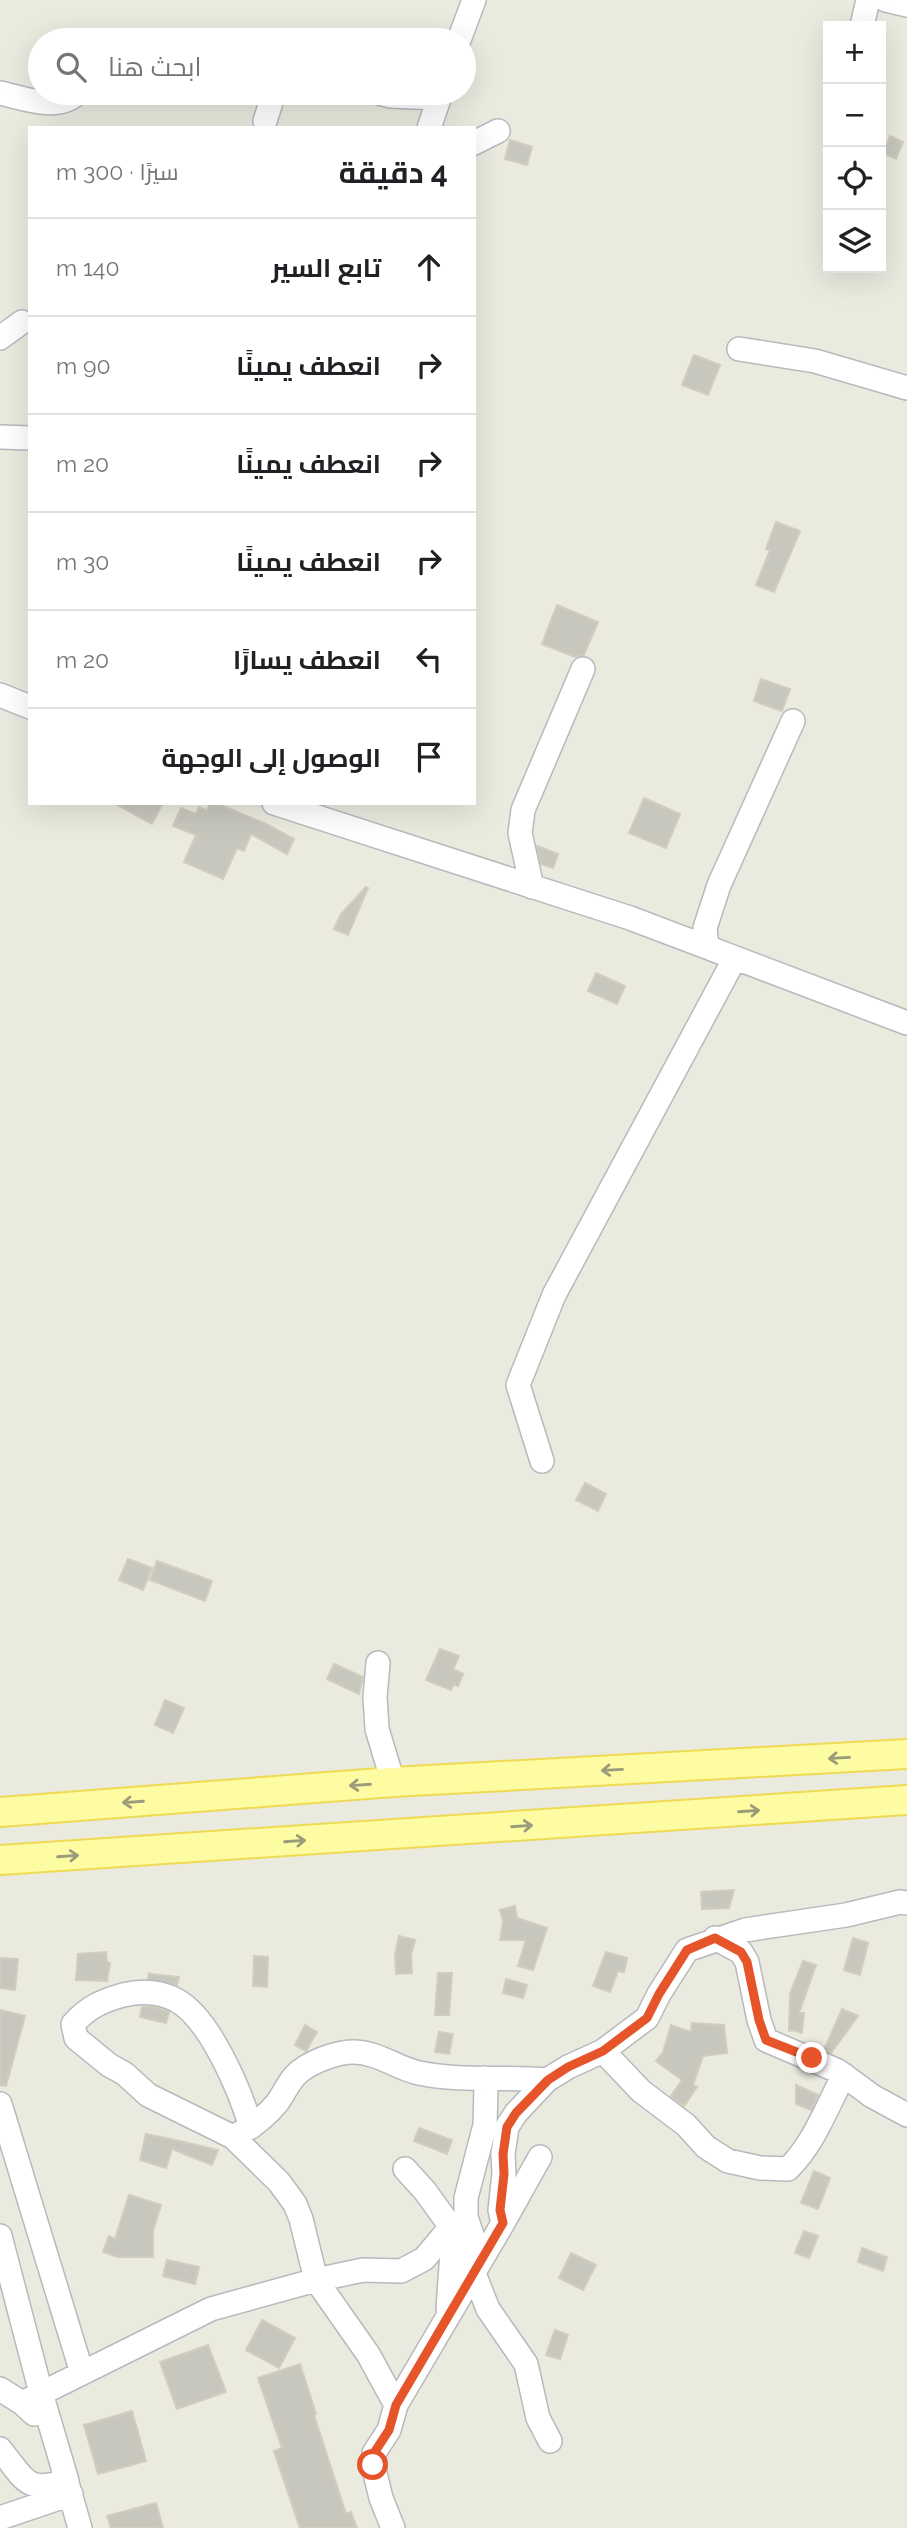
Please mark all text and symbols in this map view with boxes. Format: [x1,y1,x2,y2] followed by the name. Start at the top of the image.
[823,21,886,273] map controls
[823,21,886,84] button: +
[28,28,476,105] search box
[52,48,90,86] icon: search
[108,52,202,82] text: ابحث هنا
[823,84,886,147] button: −
[823,147,886,210] button: locate
[339,155,448,190] text: 4 دقيقة
[56,158,178,185] text: سيرًا · 300 m
[823,210,886,273] button: layers
[410,248,448,286] icon: ahead
[271,253,381,283] text: تابع السير
[56,254,120,281] text: 140 m
[410,346,448,384] icon: right
[236,351,381,381] text: انعطف يمينًا
[56,352,111,379] text: 90 m
[410,444,448,482] icon: right
[236,449,381,479] text: انعطف يمينًا
[56,450,109,477] text: 20 m
[410,542,448,580] icon: right
[236,547,381,577] text: انعطف يمينًا
[56,548,109,575] text: 30 m
[410,640,448,678] icon: left
[233,645,381,675] text: انعطف يسارًا
[56,646,109,673] text: 20 m
[410,738,448,776] icon: arrive
[161,743,381,773] text: الوصول إلى الوجهة
[828,1751,851,1764] one-way arrow
[601,1764,623,1777] one-way arrow
[349,1779,372,1792] one-way arrow
[122,1796,145,1809] one-way arrow
[737,1804,760,1817] one-way arrow
[510,1819,533,1832] one-way arrow
[283,1834,306,1847] one-way arrow
[56,1849,79,1862] one-way arrow
[796,2042,827,2073] route end
[357,2449,388,2480] route start

